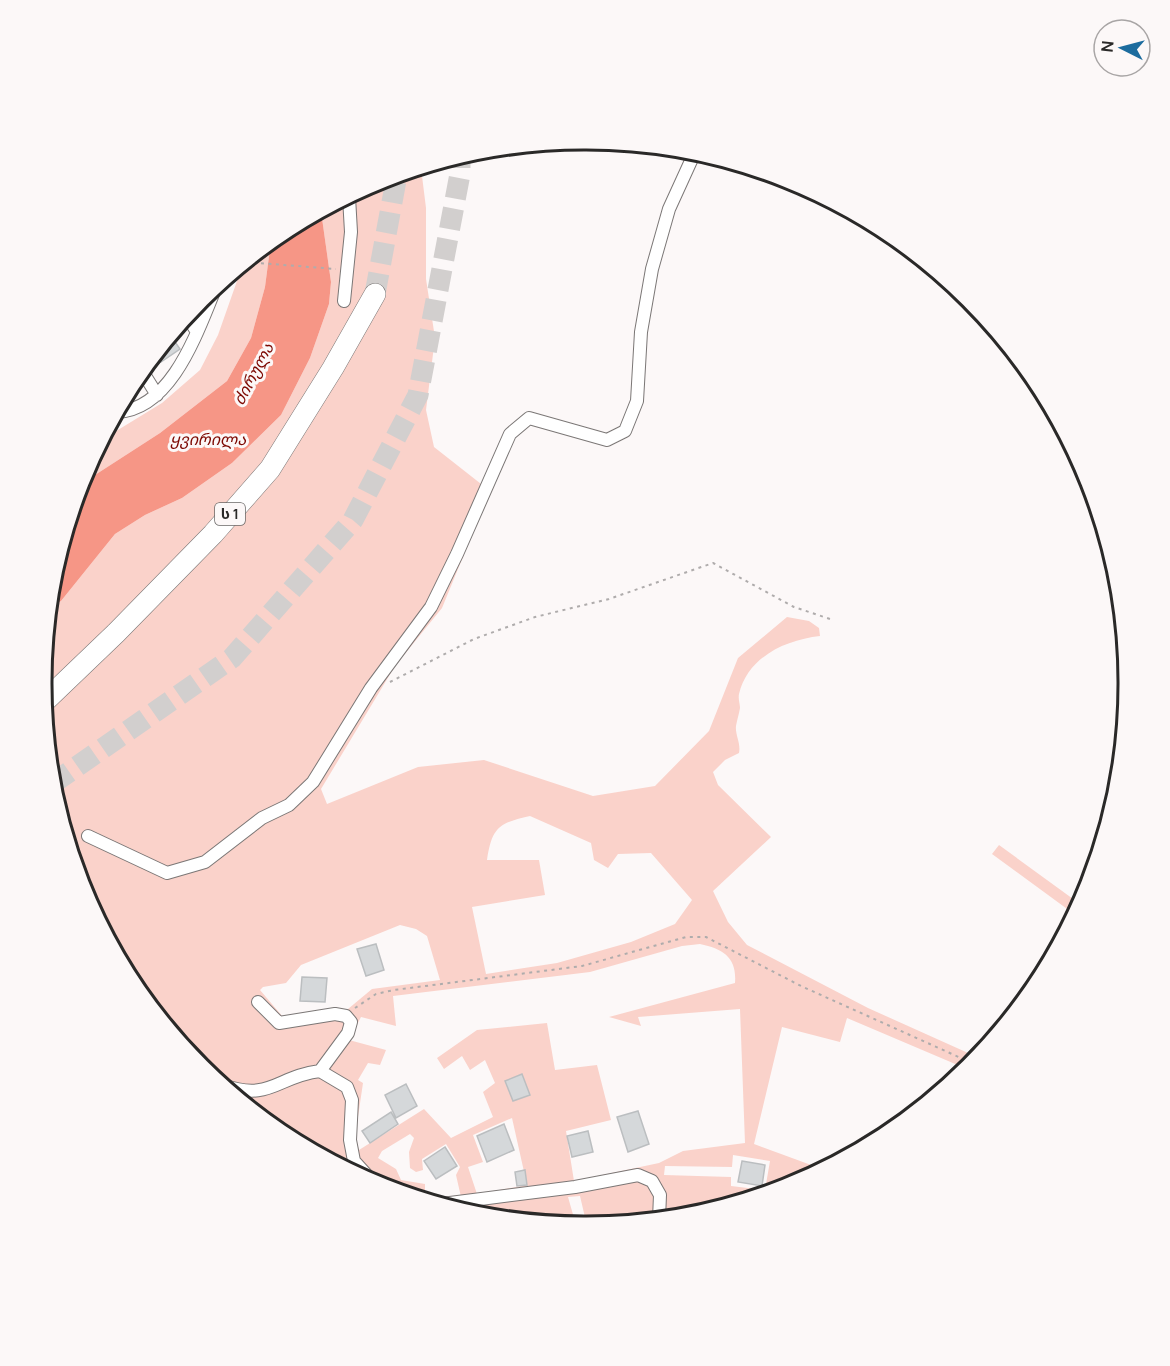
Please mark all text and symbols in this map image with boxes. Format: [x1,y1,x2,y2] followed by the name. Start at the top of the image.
[1092,18,1152,78] north arrow
[1096,40,1119,53] text: N
[227,339,279,409] water label: ძირულა
[170,428,246,450] water label: ყვირილა
[215,503,245,525] road number: ს 1

